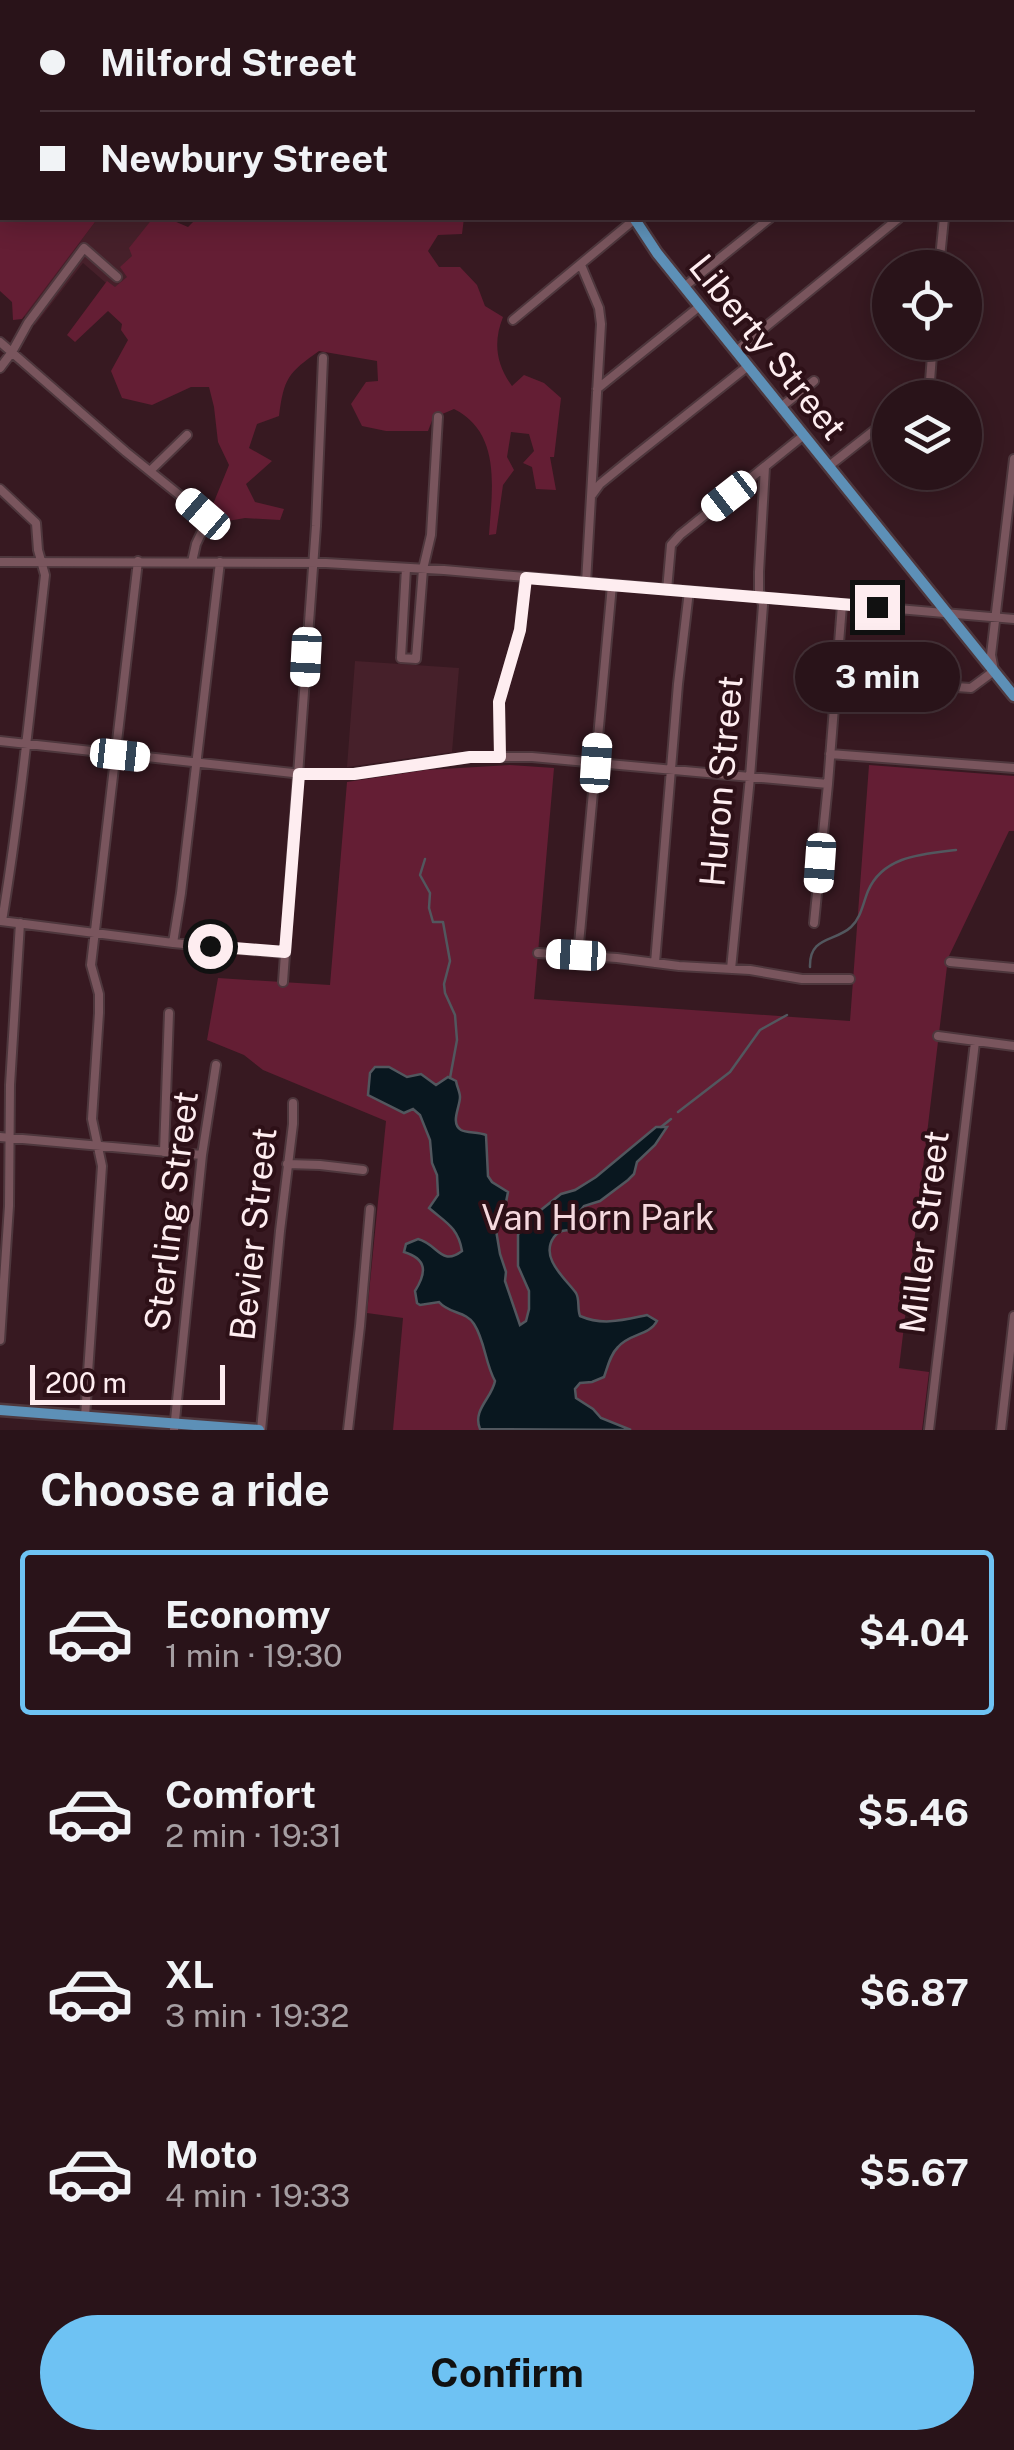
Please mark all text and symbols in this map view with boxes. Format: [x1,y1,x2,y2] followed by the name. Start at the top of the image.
[100,40,357,85] text: Milford Street
[100,136,388,181] text: Newbury Street
[681,246,855,448] street label: Liberty Street
[872,250,982,490] map controls
[872,250,982,360] button: locate
[872,380,982,490] button: layers
[696,466,762,526] car
[171,483,235,545] car
[855,585,900,630] route end
[289,626,323,688] car
[794,642,960,712] callout: 3 min
[835,658,920,695] text: 3 min
[691,674,751,888] street label: Huron Street
[579,732,613,794] car
[89,737,151,773] car
[803,832,837,894] car
[188,924,233,969] route start
[545,938,607,972] car
[136,1089,206,1333] street label: Sterling Street
[221,1126,285,1342] street label: Bevier Street
[891,1128,957,1336] street label: Miller Street
[481,1197,715,1238] park label: Van Horn Park
[30,1360,225,1404] scale bar
[45,1366,127,1399] text: 200 m
[40,1463,330,1516] text: Choose a ride
[45,1588,135,1678] icon: car
[165,1592,331,1637] text: Economy
[859,1610,969,1655] text: $4.04
[165,1637,343,1674] text: 1 min · 19:30
[45,1768,135,1858] icon: car
[165,1772,316,1817] text: Comfort
[857,1790,969,1835] text: $5.46
[165,1817,342,1854] text: 2 min · 19:31
[45,1948,135,2038] icon: car
[165,1952,214,1997] text: XL
[859,1970,969,2015] text: $6.87
[165,1997,349,2034] text: 3 min · 19:32
[45,2128,135,2218] icon: car
[165,2132,258,2177] text: Moto
[859,2150,969,2195] text: $5.67
[165,2177,350,2214] text: 4 min · 19:33
[40,2315,974,2430] button: Confirm

